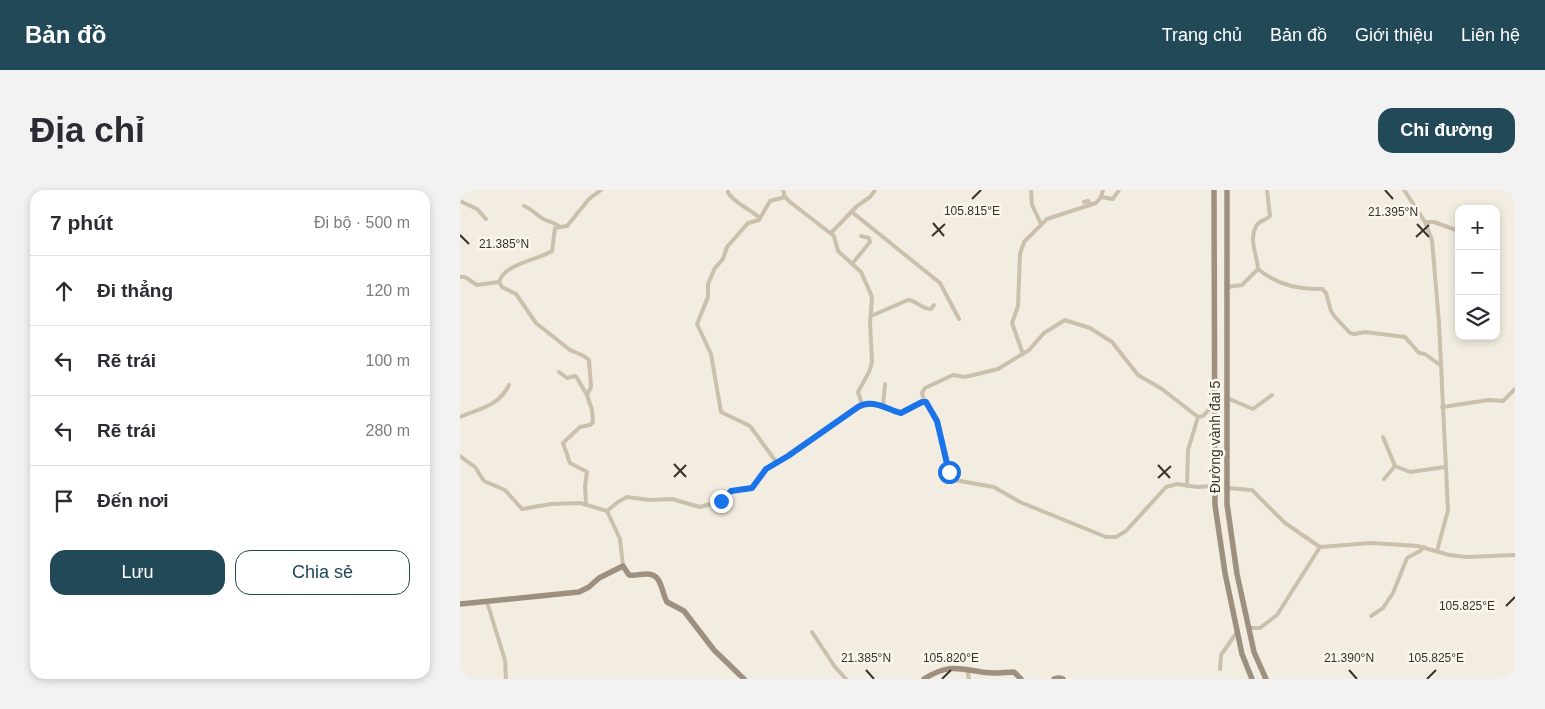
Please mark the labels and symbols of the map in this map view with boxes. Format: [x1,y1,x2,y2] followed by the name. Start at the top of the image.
[944,204,1000,218] text: 105.815°E
[1368,205,1418,219] text: 21.395°N
[479,237,529,251] text: 21.385°N
[1207,380,1223,493] street label: Đường vành đai 5
[938,461,961,484] route start
[710,490,733,513] route end
[1439,599,1495,613] text: 105.825°E
[841,651,891,665] text: 21.385°N
[923,651,979,665] text: 105.820°E
[1324,651,1374,665] text: 21.390°N
[1408,651,1464,665] text: 105.825°E

